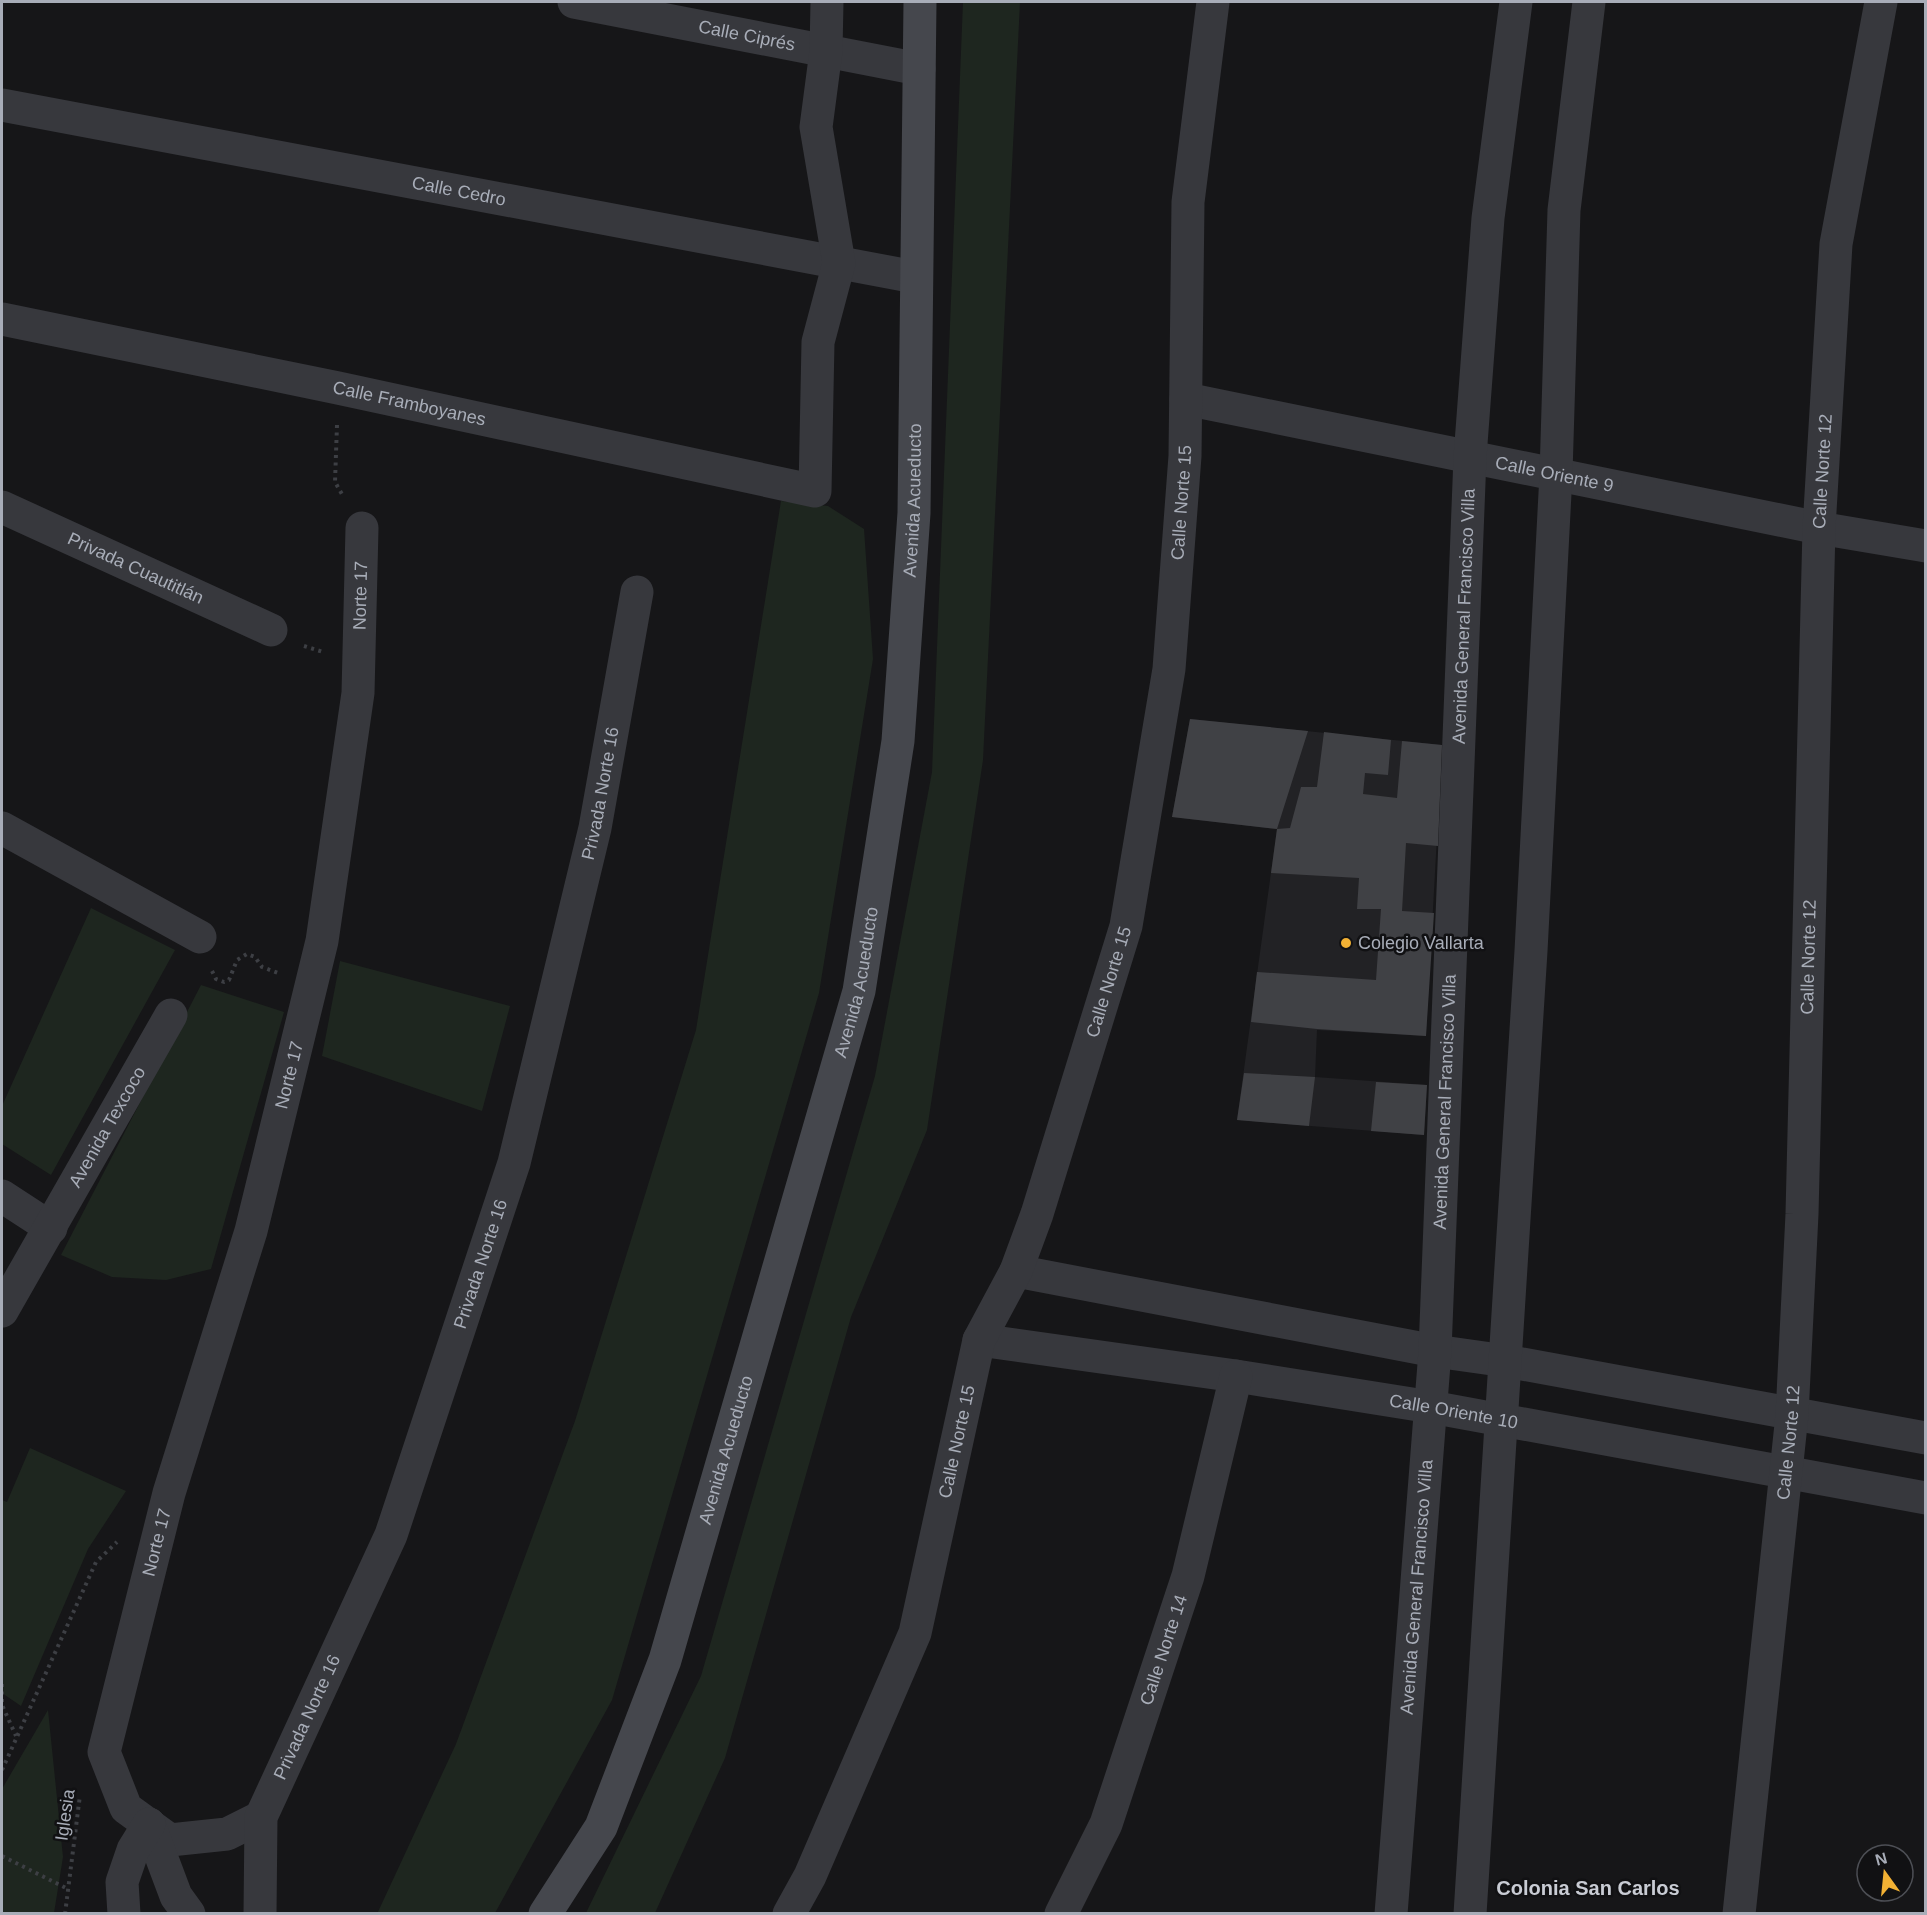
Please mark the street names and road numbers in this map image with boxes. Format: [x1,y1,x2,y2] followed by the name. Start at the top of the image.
[697,16,797,55] street label: Calle Ciprés
[410,172,508,210] street label: Calle Cedro
[331,377,488,430] street label: Calle Framboyanes
[1809,413,1836,529] street label: Calle Norte 12
[900,423,925,578] street label: Avenida Acueducto
[1167,445,1195,561] street label: Calle Norte 15
[1494,452,1615,496] street label: Calle Oriente 9
[1449,487,1479,744] street label: Avenida General Francisco Villa
[65,528,207,608] street label: Privada Cuautitlán
[350,561,371,630] street label: Norte 17
[578,725,623,862] street label: Privada Norte 16
[1797,899,1820,1015] street label: Calle Norte 12
[830,905,882,1060] street label: Avenida Acueducto
[1082,924,1135,1040] street label: Calle Norte 15
[1430,973,1460,1230] street label: Avenida General Francisco Villa
[271,1039,307,1111] street label: Norte 17
[65,1063,149,1191] street label: Avenida Texcoco
[450,1197,511,1331] street label: Privada Norte 16
[695,1373,757,1527] street label: Avenida Acueducto
[935,1383,979,1500] street label: Calle Norte 15
[1773,1385,1803,1501] street label: Calle Norte 12
[1388,1391,1519,1433] street label: Calle Oriente 10
[1397,1458,1437,1715] street label: Avenida General Francisco Villa
[138,1506,175,1578] street label: Norte 17
[1136,1592,1191,1708] street label: Calle Norte 14
[270,1652,344,1783] street label: Privada Norte 16
[51,1787,79,1842] street label: Iglesia

